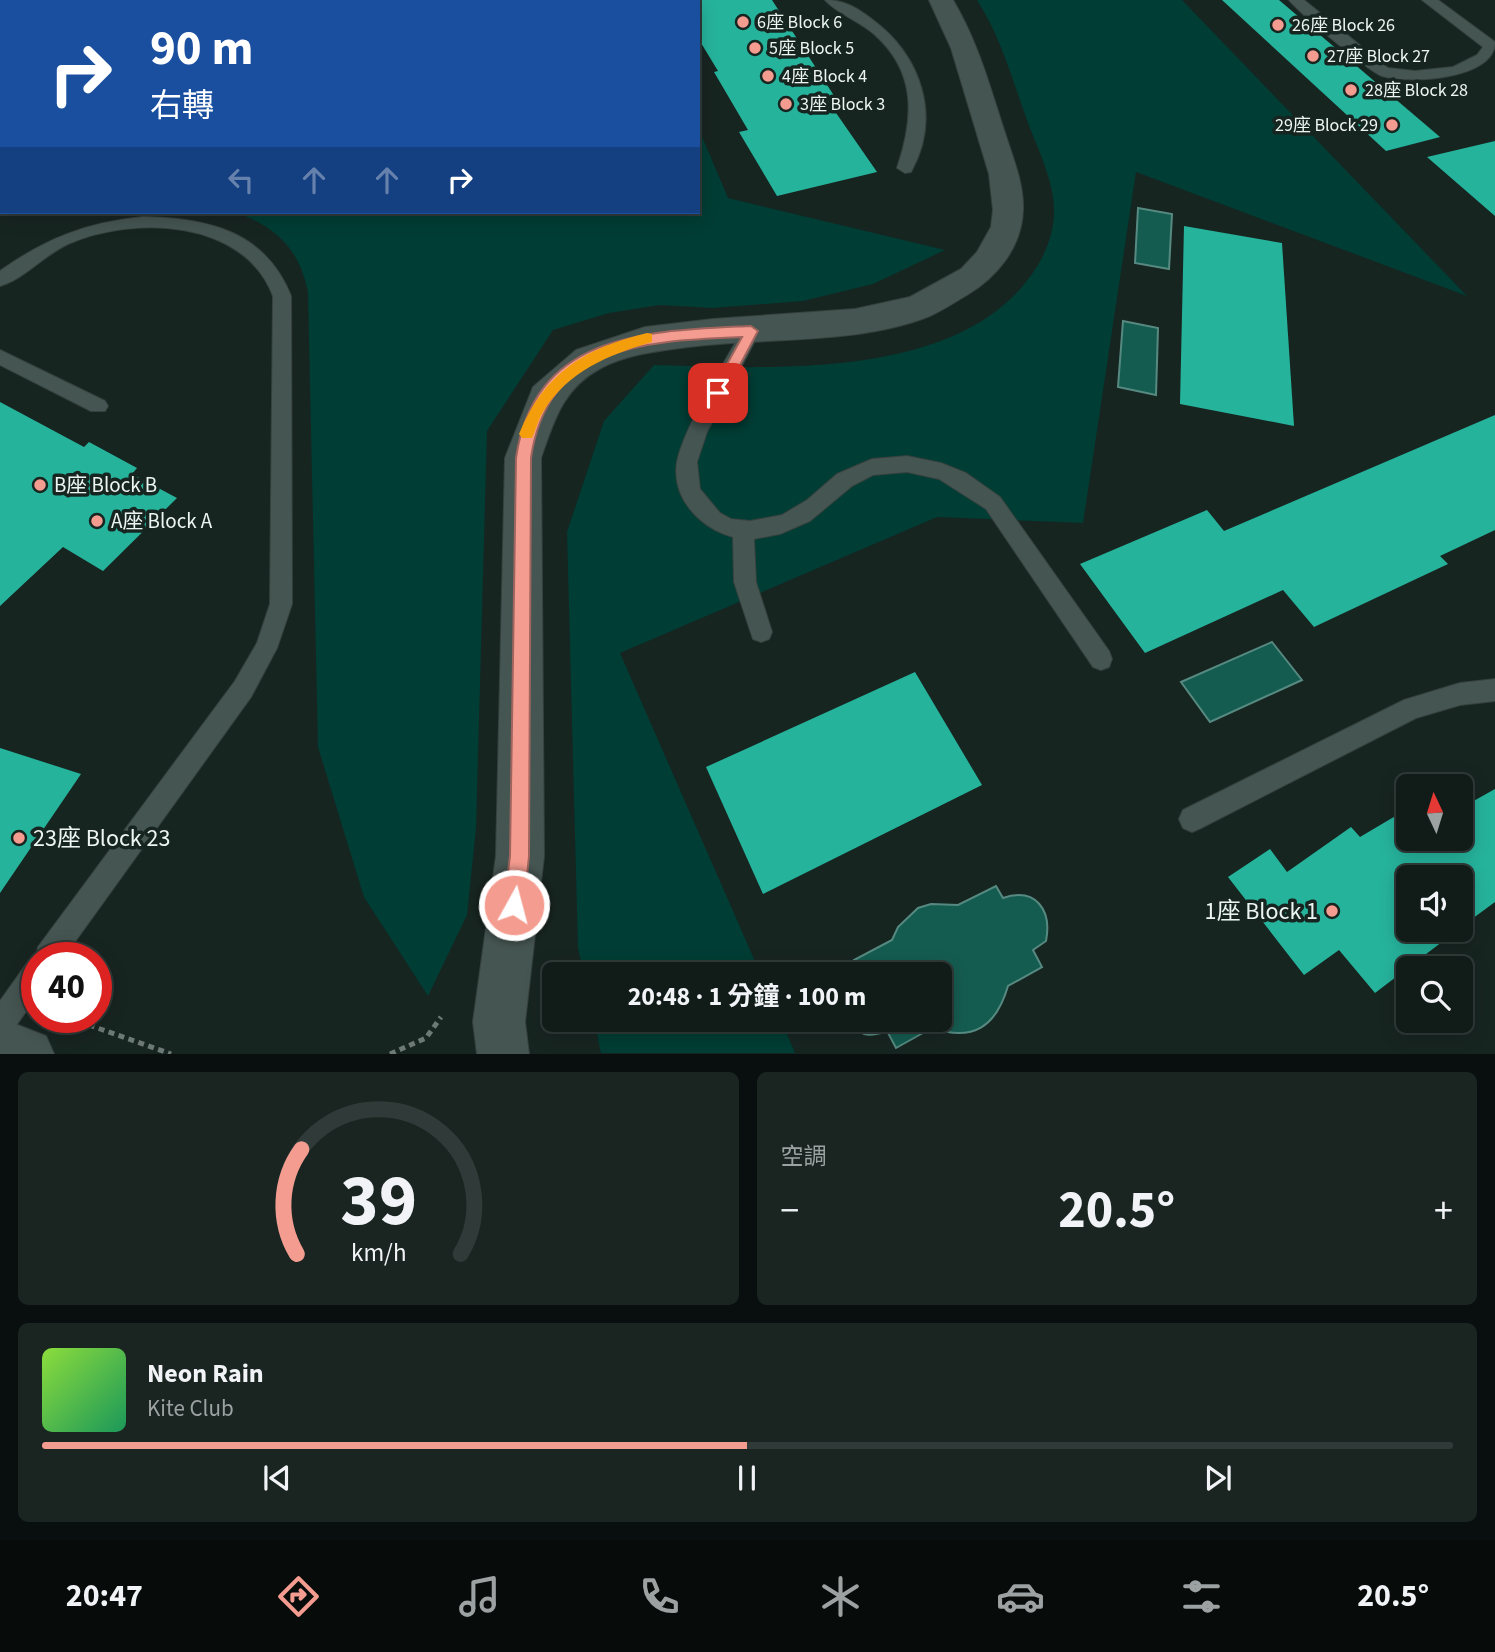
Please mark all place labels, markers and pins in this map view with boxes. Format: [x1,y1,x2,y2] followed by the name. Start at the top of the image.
[757,10,842,35] place label: 6座 Block 6
[1292,13,1395,38] place label: 26座 Block 26
[735,14,751,30] marker: 6座 Block 6
[1270,17,1286,33] marker: 26座 Block 26
[769,36,854,61] place label: 5座 Block 5
[747,40,763,56] marker: 5座 Block 5
[1327,44,1430,69] place label: 27座 Block 27
[1305,48,1321,64] marker: 27座 Block 27
[782,64,867,89] place label: 4座 Block 4
[760,68,776,84] marker: 4座 Block 4
[1365,78,1468,103] place label: 28座 Block 28
[1343,82,1359,98] marker: 28座 Block 28
[800,92,885,117] place label: 3座 Block 3
[778,96,794,112] marker: 3座 Block 3
[1275,113,1378,138] place label: 29座 Block 29
[1384,117,1400,133] marker: 29座 Block 29
[688,363,748,423] pin
[54,470,157,500] place label: B座 Block B
[32,477,48,493] marker: B座 Block B
[111,506,213,536] place label: A座 Block A
[89,513,105,529] marker: A座 Block A
[33,821,170,856] place label: 23座 Block 23
[11,830,27,846] marker: 23座 Block 23
[1204,894,1318,929] place label: 1座 Block 1
[1324,903,1340,919] marker: 1座 Block 1

